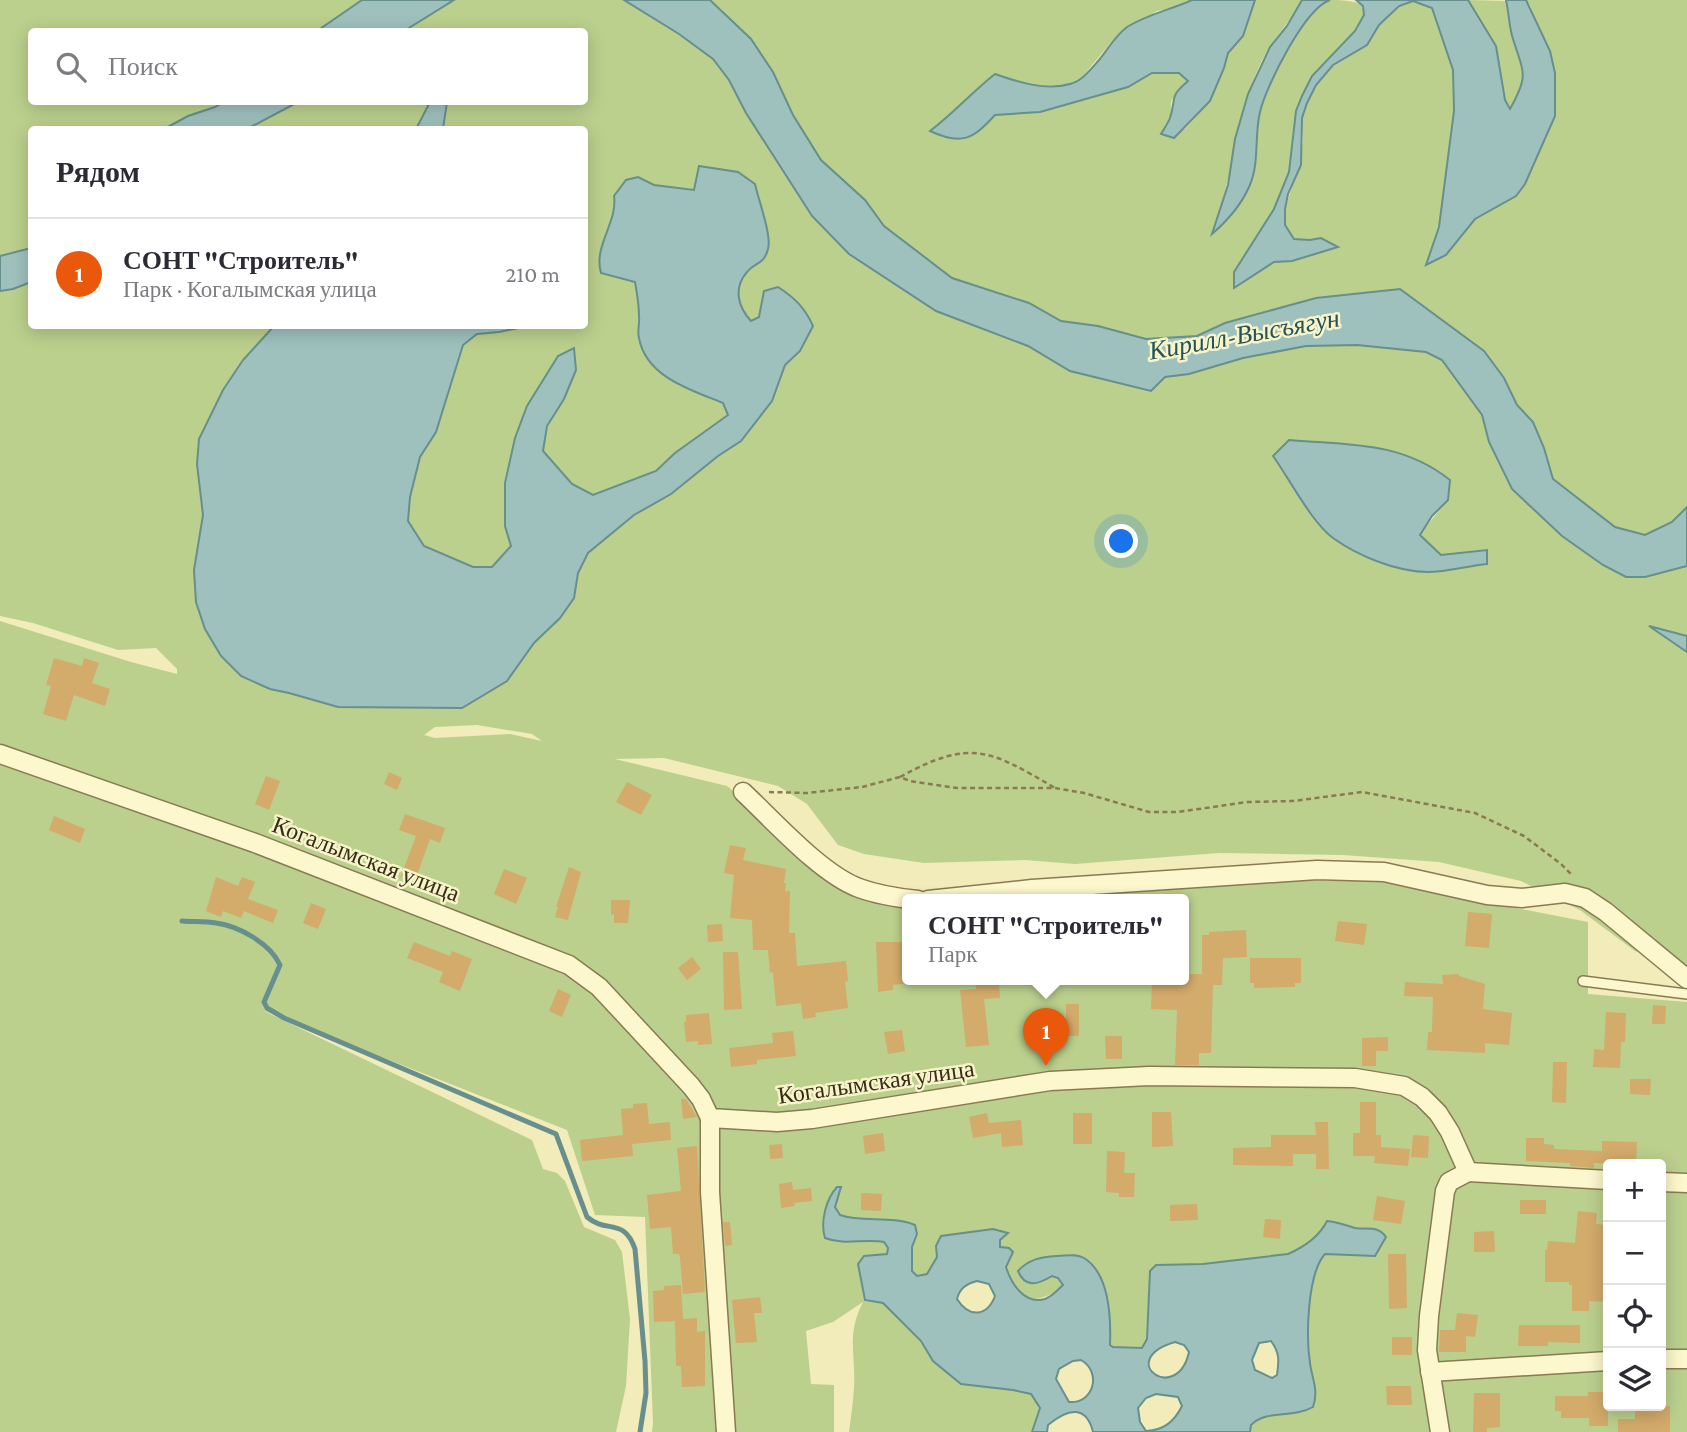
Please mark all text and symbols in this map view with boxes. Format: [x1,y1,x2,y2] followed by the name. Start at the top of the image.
[28,28,588,105] search box
[52,48,90,86] icon: search
[108,52,178,81] text: Поиск
[56,155,140,188] text: Рядом
[123,246,358,275] text: СОНТ "Строитель"
[75,261,83,287] text: 1
[506,261,560,287] text: 210 m
[123,276,377,302] text: Парк · Когалымская улица
[1145,303,1342,366] water label: Кирилл-Высъягун
[1104,524,1138,558] your location
[269,810,464,907] street label: Когалымская улица
[902,894,1189,985] popup
[928,911,1163,940] text: СОНТ "Строитель"
[928,941,977,967] text: Парк
[1023,1008,1069,1066] pin: 1
[776,1054,976,1109] street label: Когалымская улица
[1603,1159,1666,1411] map controls
[1603,1159,1666,1222] button: +
[1603,1222,1666,1285] button: −
[1603,1285,1666,1348] button: locate
[1603,1348,1666,1411] button: layers

